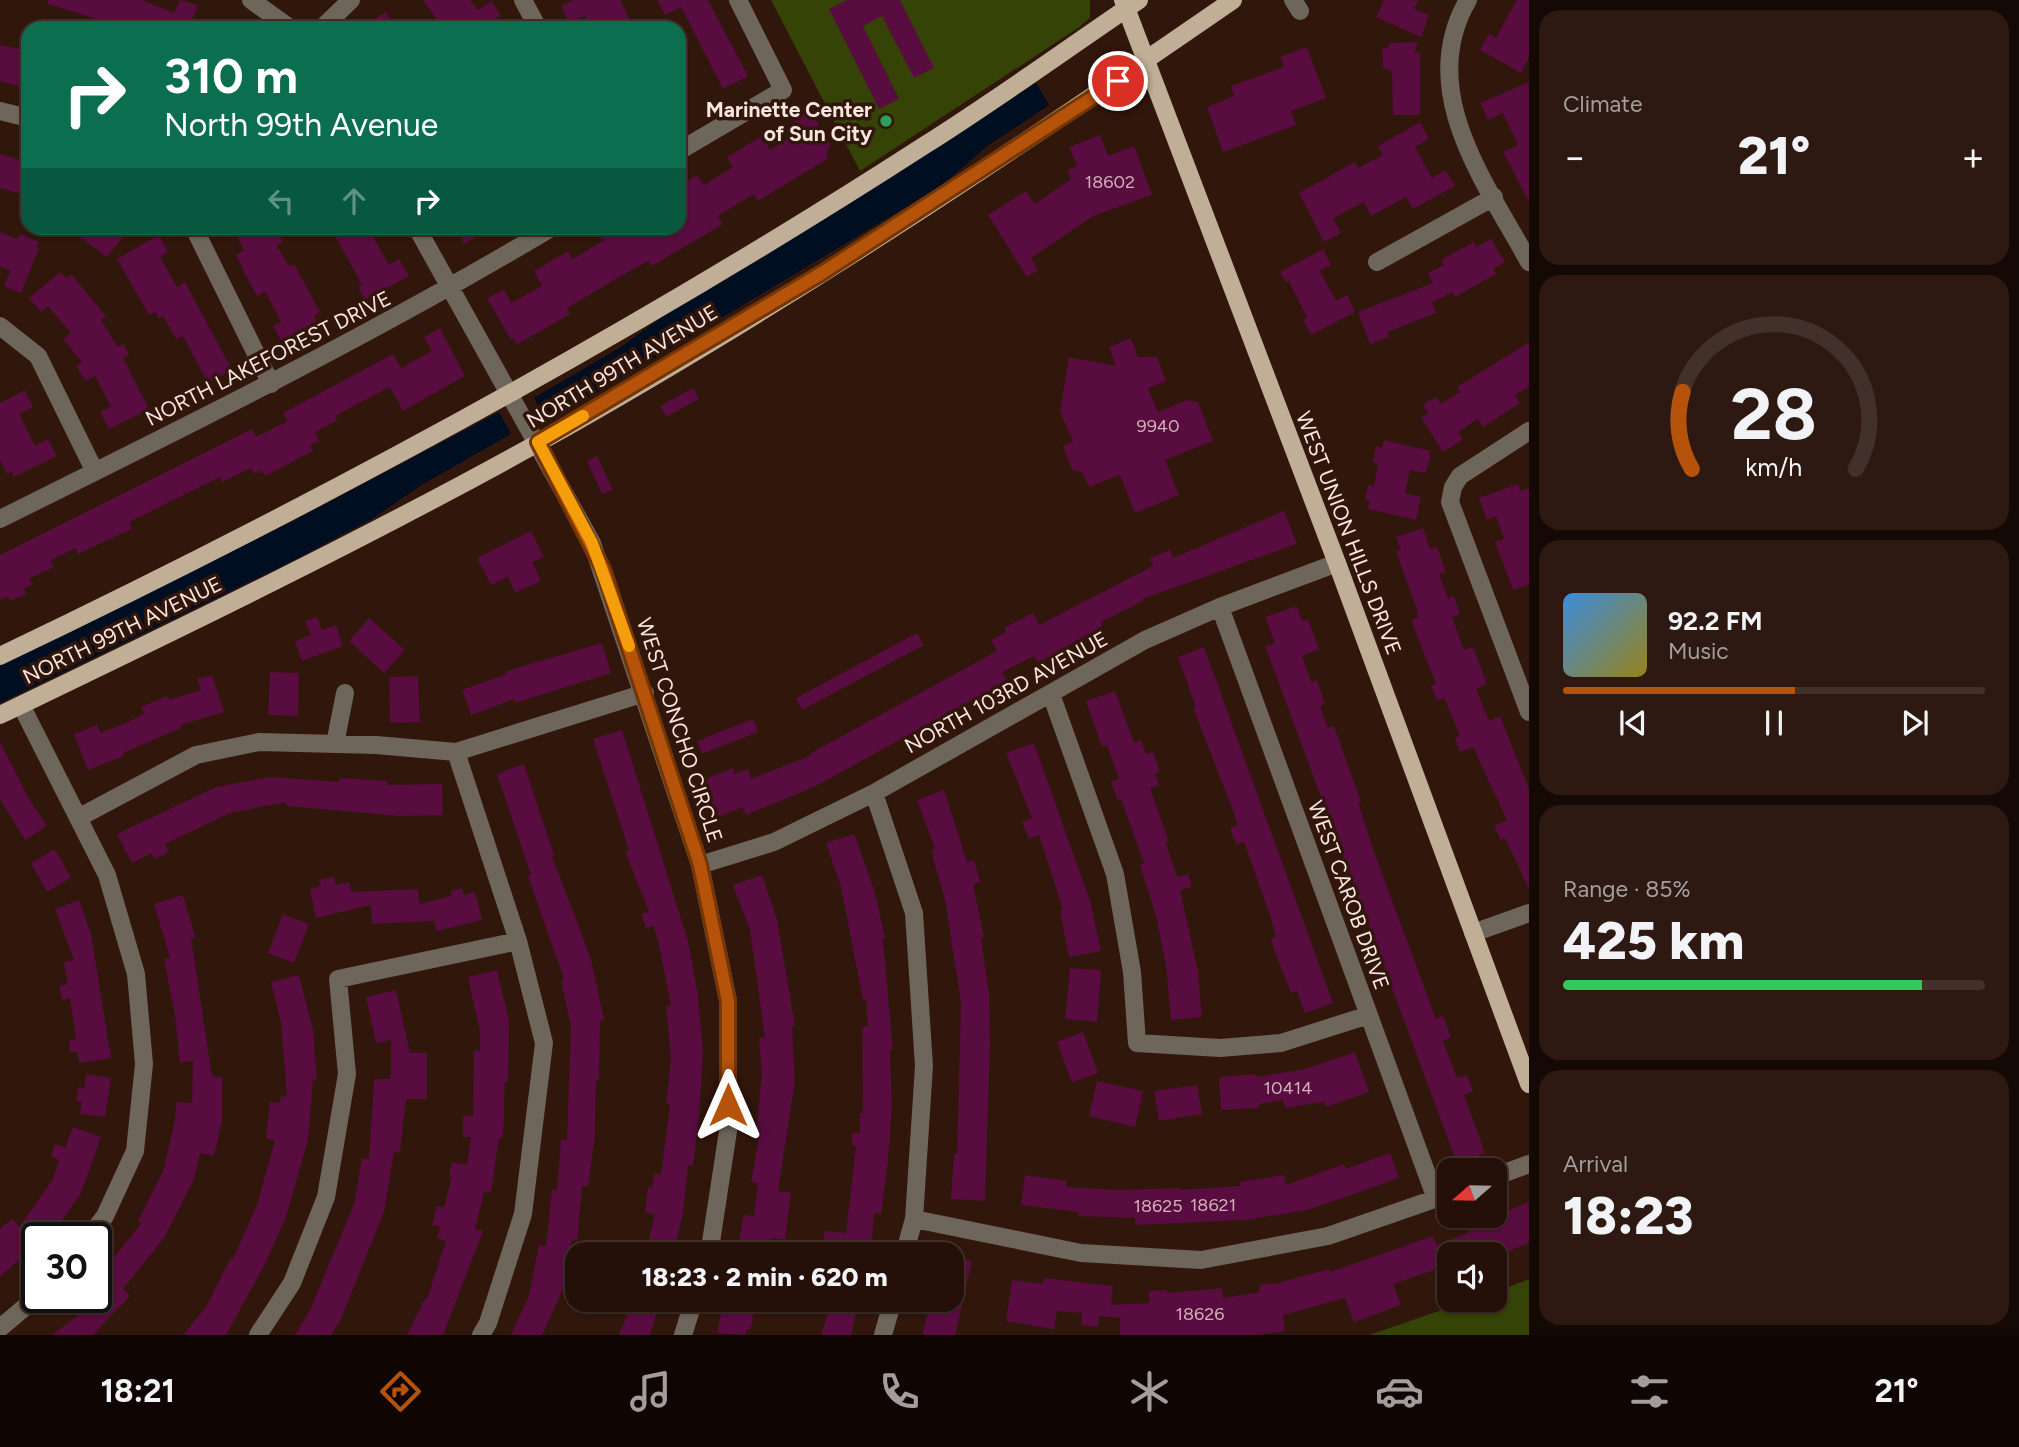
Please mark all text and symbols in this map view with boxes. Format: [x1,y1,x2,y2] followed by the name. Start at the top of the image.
[164,46,298,105] text: 310 m
[49,49,140,140] icon: right
[1088,51,1148,111] pin
[1099,62,1137,100] icon: arrive
[1563,90,1642,118] text: Climate
[706,97,873,146] place label: Marinette Center of Sun City
[164,106,438,144] text: North 99th Avenue
[878,113,894,129] marker: Marinette Center of Sun City
[1738,125,1810,187] text: 21°
[1563,134,1587,180] text: −
[1961,134,1985,180] text: +
[1085,171,1135,193] house number: 18602
[262,182,300,220] icon: left
[335,182,373,220] icon: ahead
[408,182,446,220] icon: right
[141,285,395,431] street label: NORTH LAKEFOREST DRIVE
[522,299,722,433] street label: NORTH 99TH AVENUE
[1731,370,1817,457] text: 28
[1291,408,1407,658] street label: WEST UNION HILLS DRIVE
[1136,415,1180,437] house number: 9940
[1745,451,1803,481] text: km/h
[18,571,226,689] street label: NORTH 99TH AVENUE
[1668,605,1763,637] text: 92.2 FM
[632,614,728,846] street label: WEST CONCHO CIRCLE
[900,626,1112,758] street label: NORTH 103RD AVENUE
[1668,637,1729,665] text: Music
[1614,704,1652,742] icon: previous
[1755,704,1793,742] icon: pause
[1896,704,1934,742] icon: next
[1303,797,1395,993] street label: WEST CAROB DRIVE
[1563,875,1691,903] text: Range · 85%
[1563,910,1744,972] text: 425 km
[691,1068,765,1142] position arrow
[1264,1077,1312,1099] house number: 10414
[1563,1150,1628,1178] text: Arrival
[1437,1158,1507,1228] north arrow
[1437,1158,1507,1312] map controls
[1563,1185,1694,1247] text: 18:23
[1190,1194,1236,1216] house number: 18621
[1133,1195,1183,1217] house number: 18625
[21,1222,112,1313] speed limit sign: 30
[1437,1242,1507,1312] button: sound
[641,1261,888,1293] text: 18:23 · 2 min · 620 m
[1176,1303,1224,1325] house number: 18626
[376,1367,425,1416] icon: directions
[626,1367,675,1416] icon: music
[875,1367,924,1416] icon: phone
[1125,1367,1174,1416] icon: climate
[1375,1367,1424,1416] icon: car
[1625,1367,1674,1416] icon: filters
[100,1372,175,1410] text: 18:21
[1874,1372,1919,1410] text: 21°

